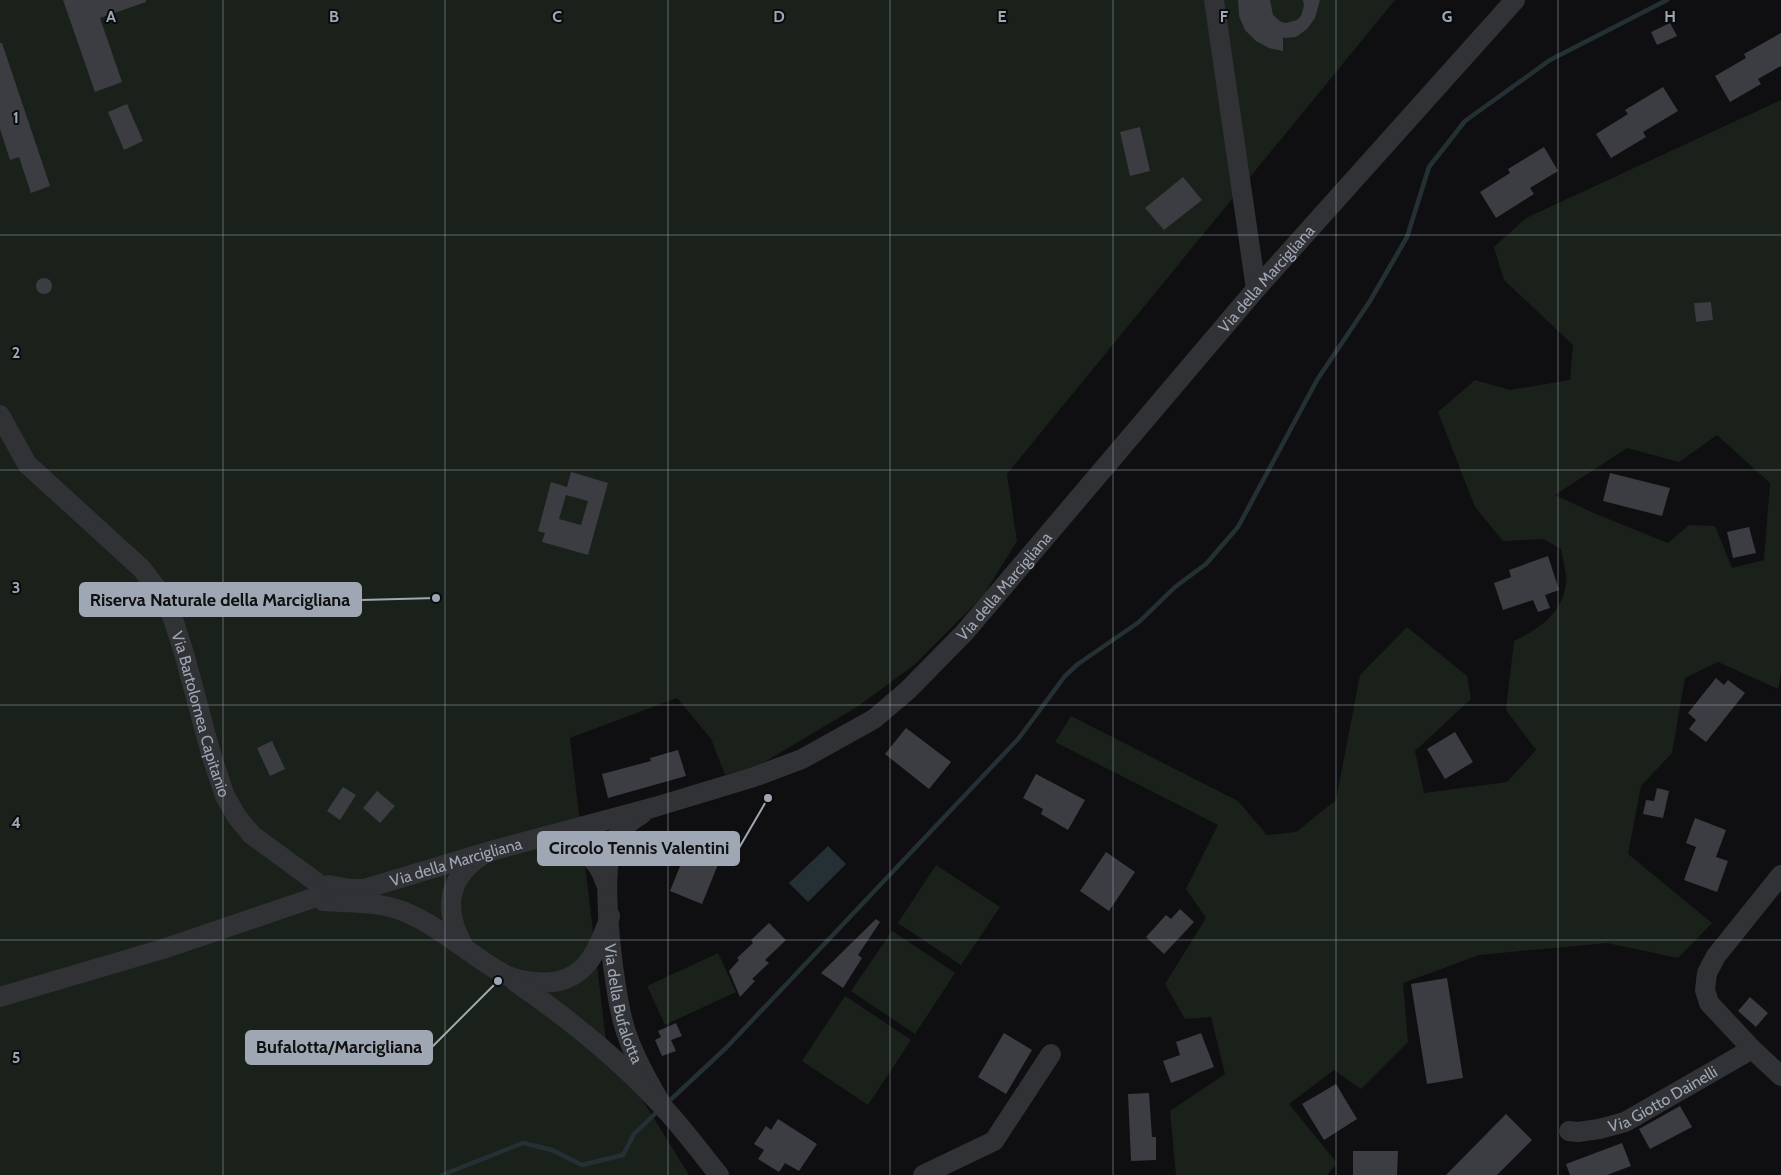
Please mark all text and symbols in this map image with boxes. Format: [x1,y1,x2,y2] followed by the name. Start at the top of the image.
[106,7,116,26] text: A
[329,7,339,26] text: B
[552,7,562,26] text: C
[773,7,785,26] text: D
[997,7,1007,26] text: E
[1220,7,1229,26] text: F
[1442,7,1452,26] text: G
[1664,7,1676,26] text: H
[13,108,19,127] text: 1
[1214,221,1319,337] street label: Via della Marcigliana
[12,343,20,362] text: 2
[953,528,1056,645] street label: Via della Marcigliana
[12,578,20,597] text: 3
[80,583,361,616] callout: Riserva Naturale della Marcigliana
[90,589,350,611] text: Riserva Naturale della Marcigliana
[168,629,234,800] street label: Via Bartolomea Capitanio
[11,813,21,832] text: 4
[538,832,739,865] callout: Circolo Tennis Valentini
[388,834,524,891] street label: Via della Marcigliana
[549,837,729,859] text: Circolo Tennis Valentini
[600,943,647,1067] street label: Via della Bufalotta
[246,1031,432,1064] callout: Bufalotta/Marcigliana
[256,1036,422,1058] text: Bufalotta/Marcigliana
[12,1048,20,1067] text: 5
[1606,1062,1721,1136] street label: Via Giotto Dainelli

